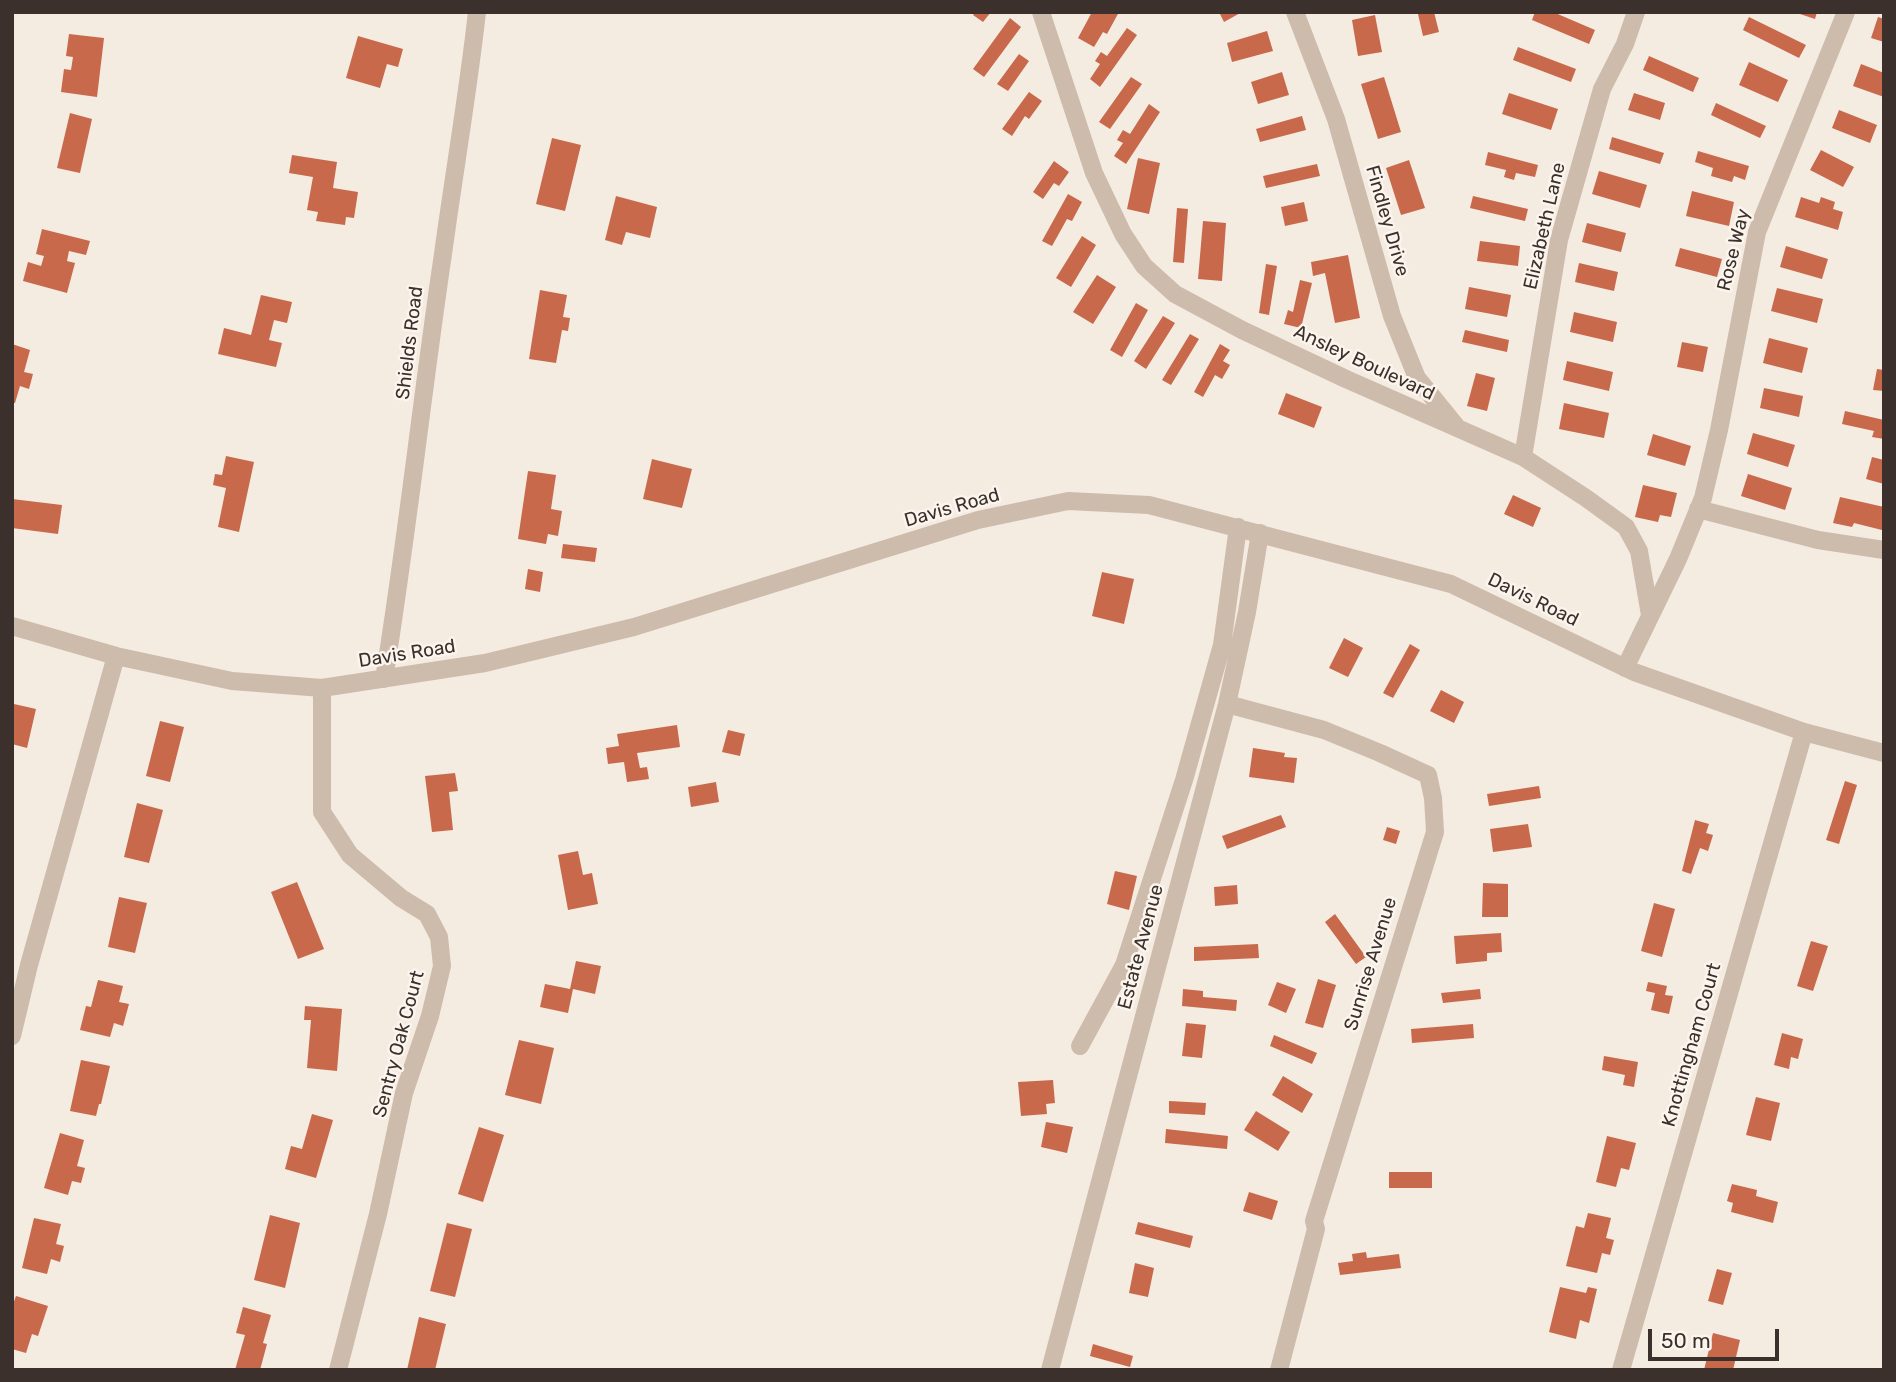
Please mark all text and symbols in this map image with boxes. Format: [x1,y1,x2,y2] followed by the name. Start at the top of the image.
[1519,160,1571,292] street label: Elizabeth Lane
[1360,163,1414,279] street label: Findley Drive
[1713,207,1755,293] street label: Rose Way
[392,285,428,401] street label: Shields Road
[1290,320,1438,406] street label: Ansley Boulevard
[902,484,1002,532] street label: Davis Road
[1484,568,1582,632] street label: Davis Road
[357,635,457,673] street label: Davis Road
[1113,882,1169,1012] street label: Estate Avenue
[1340,895,1402,1033] street label: Sunrise Avenue
[1658,960,1726,1130] street label: Knottingham Court
[368,968,430,1120] street label: Sentry Oak Court
[1651,1316,1782,1360] scale bar
[1661,1328,1711,1353] text: 50 m

